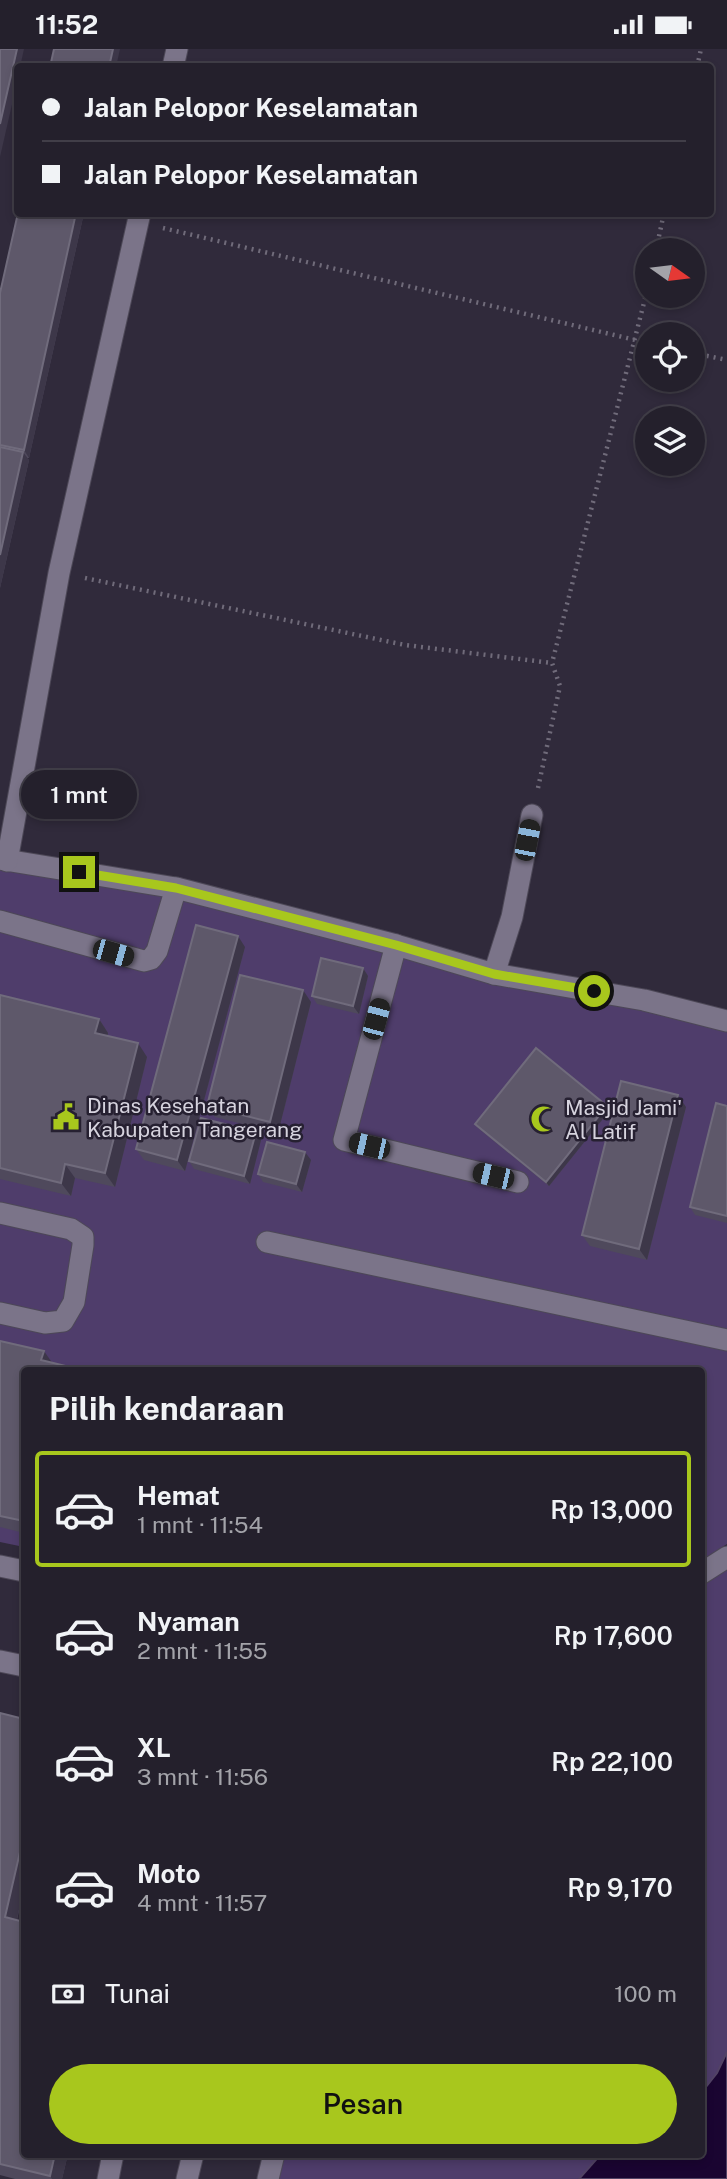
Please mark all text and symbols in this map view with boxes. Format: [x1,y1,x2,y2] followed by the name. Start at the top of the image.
[35,9,98,40] text: 11:52
[84,92,418,123] text: Jalan Pelopor Keselamatan
[84,159,418,190] text: Jalan Pelopor Keselamatan
[635,238,705,308] north arrow
[635,238,705,476] map controls
[635,322,705,392] button: locate
[635,406,705,476] button: layers
[21,771,137,819] callout: 1 mnt
[50,781,108,808] text: 1 mnt
[513,817,542,863] car
[63,856,95,888] route end
[90,937,137,969] car
[578,975,610,1007] route start
[361,996,392,1042] car
[87,1093,302,1142] place label: Dinas Kesehatan Kabupaten Tangerang
[565,1095,682,1144] place label: Masjid Jami' Al Latif
[51,1102,81,1132] public building icon: Dinas Kesehatan Kabupaten Tangerang
[529,1104,559,1134] mosque icon: Masjid Jami' Al Latif
[347,1131,392,1161] car
[471,1161,516,1191] car
[49,1390,284,1427] text: Pilih kendaraan
[53,1478,116,1541] icon: car
[137,1480,220,1511] text: Hemat
[550,1494,673,1525] text: Rp 13,000
[137,1511,263,1538] text: 1 mnt · 11:54
[53,1604,116,1667] icon: car
[137,1606,240,1637] text: Nyaman
[554,1620,673,1651] text: Rp 17,600
[137,1637,268,1664] text: 2 mnt · 11:55
[53,1730,116,1793] icon: car
[137,1732,171,1763] text: XL
[551,1746,673,1777] text: Rp 22,100
[137,1763,268,1790] text: 3 mnt · 11:56
[53,1856,116,1919] icon: car
[137,1858,200,1889] text: Moto
[567,1872,673,1903] text: Rp 9,170
[137,1889,267,1916] text: 4 mnt · 11:57
[49,1975,87,2013] icon: cash
[105,1978,170,2009] text: Tunai
[614,1980,677,2007] text: 100 m
[49,2064,677,2144] button: Pesan

